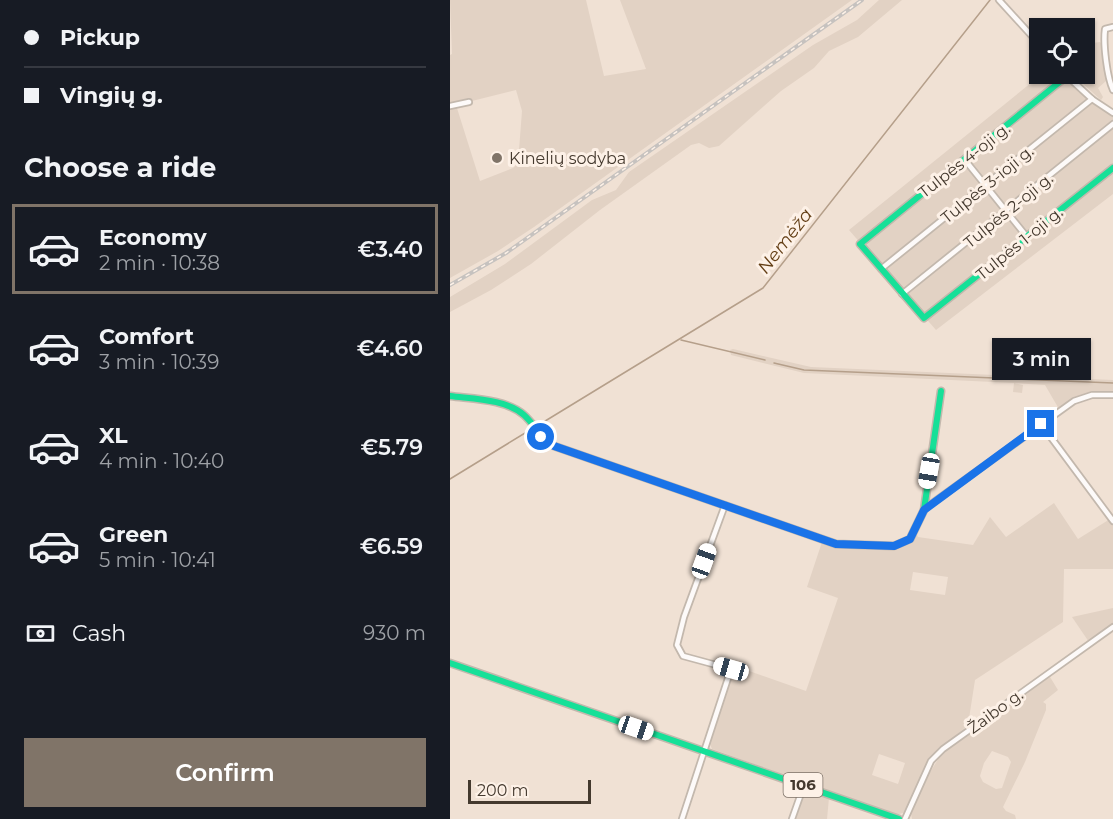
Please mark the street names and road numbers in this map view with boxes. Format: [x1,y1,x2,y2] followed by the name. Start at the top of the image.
[915,119,1014,202] street label: Tulpės 4-oji g.
[937,141,1037,227] street label: Tulpės 3-ioji g.
[960,169,1057,252] street label: Tulpės 2-oji g.
[972,203,1066,284] street label: Tulpės 1-oji g.
[964,685,1027,738] street label: Žaibo g.
[784,773,822,797] road number: 106

